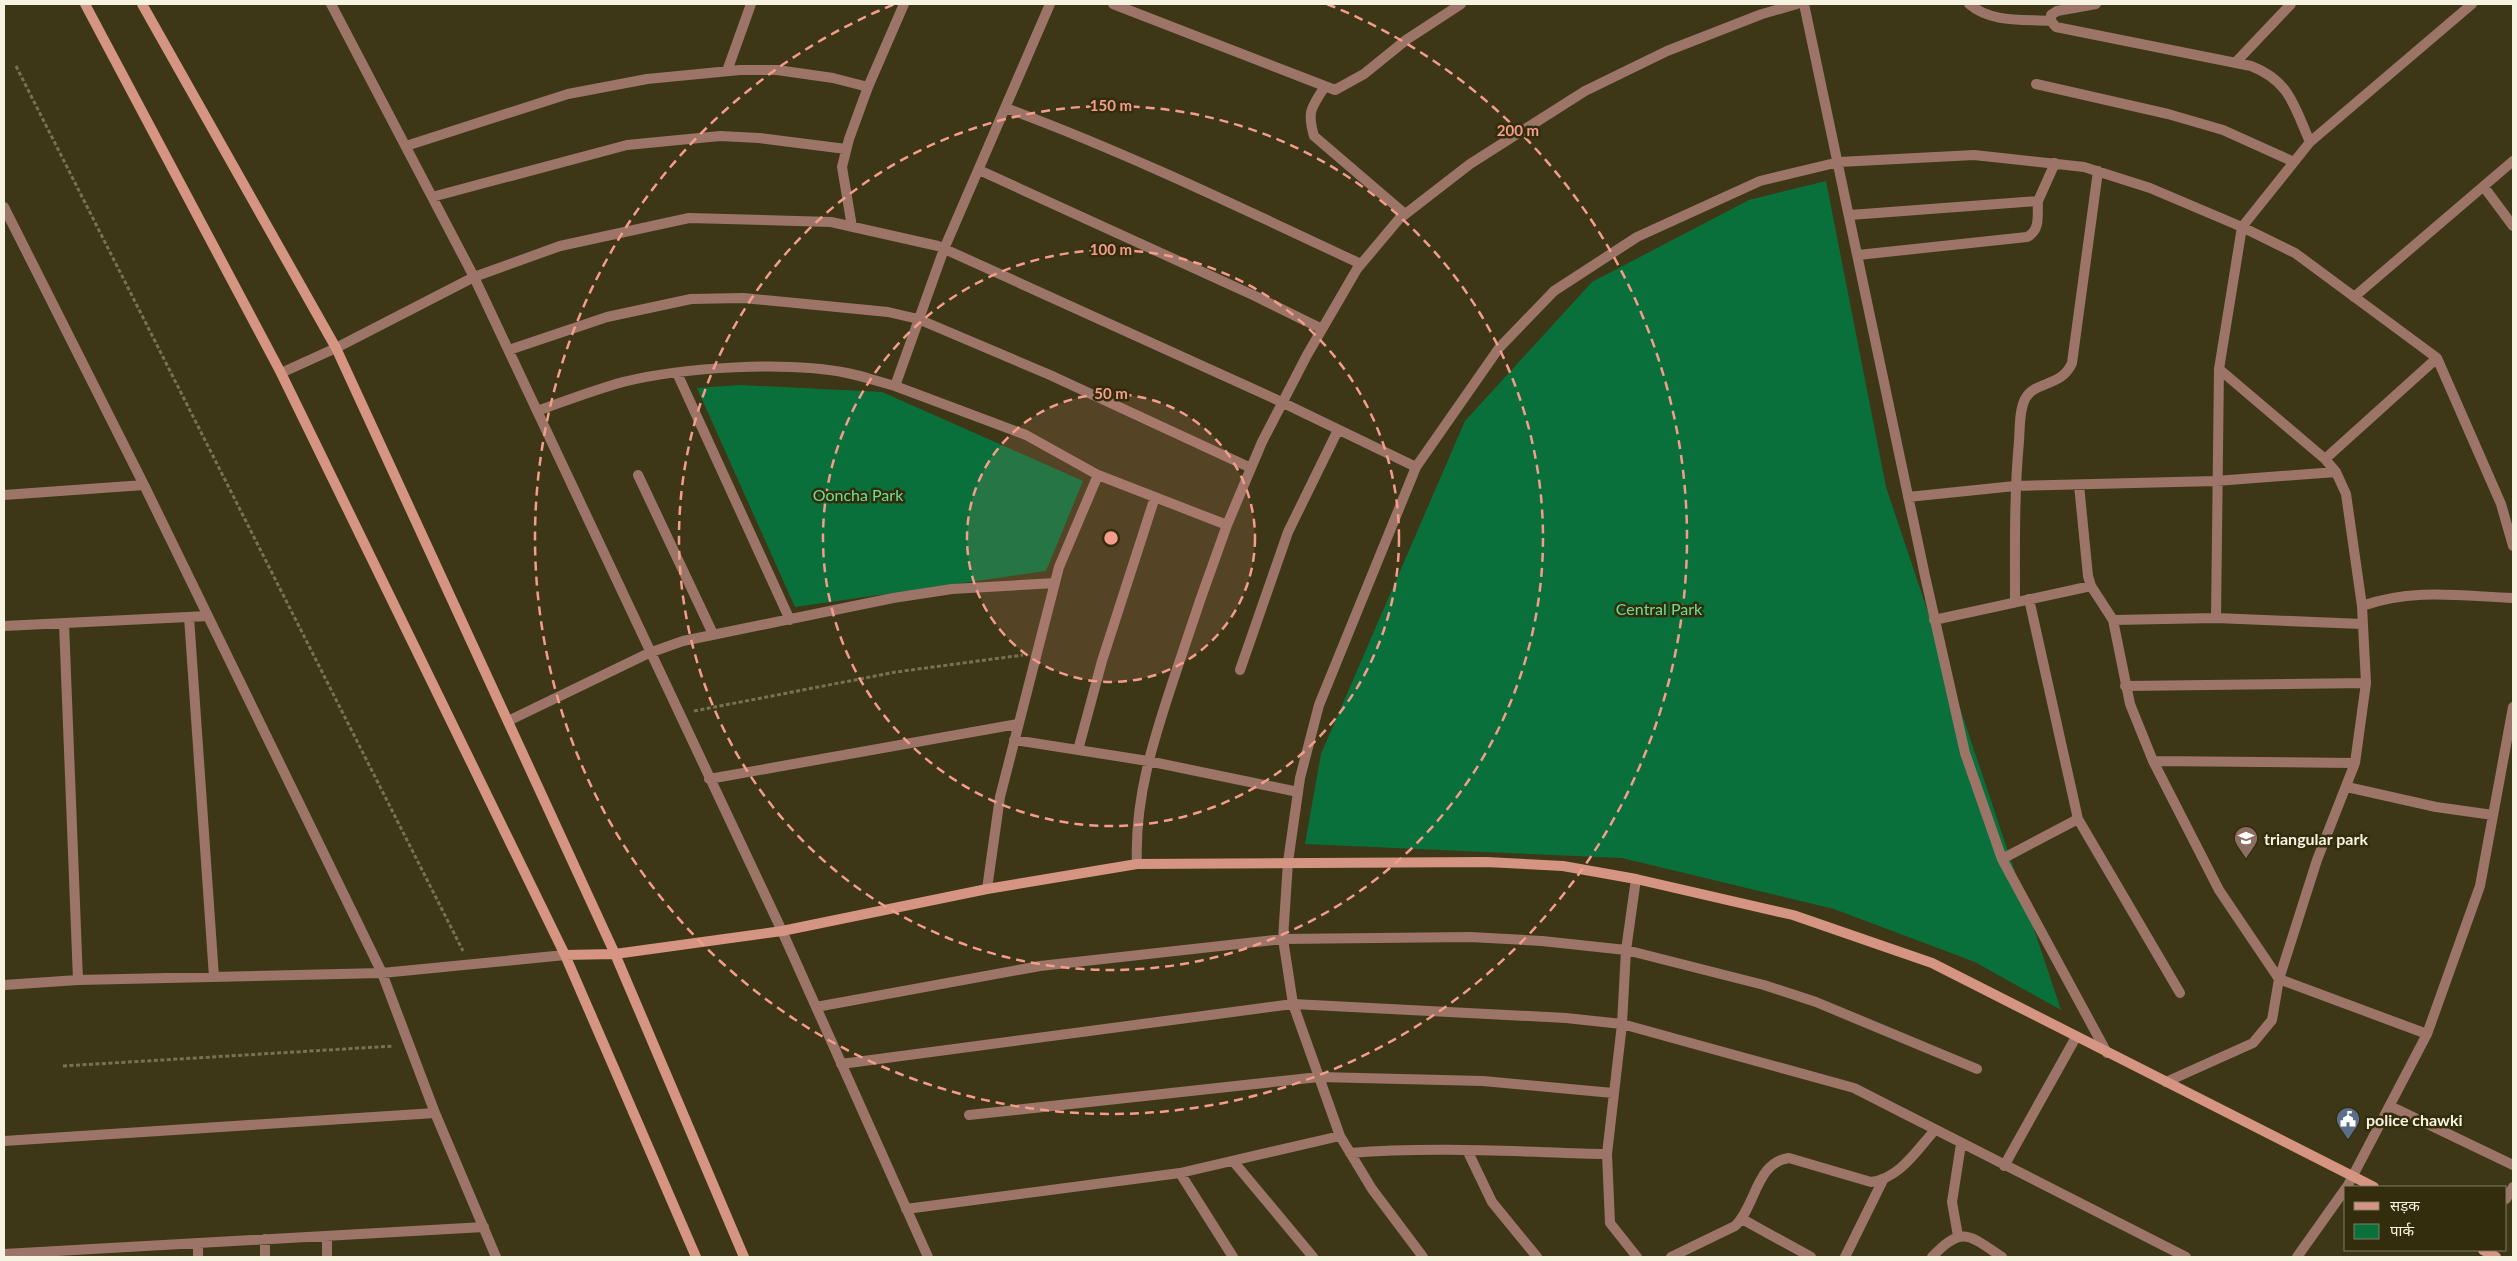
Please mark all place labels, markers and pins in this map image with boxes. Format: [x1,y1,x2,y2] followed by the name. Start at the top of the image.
[1102,529,1120,547] centre of rings
[2233,825,2259,859] school or university icon: triangular park
[2264,829,2368,848] place label: triangular park
[2335,1106,2361,1140] public building icon: police chawki
[2366,1110,2463,1129] place label: police chawki

